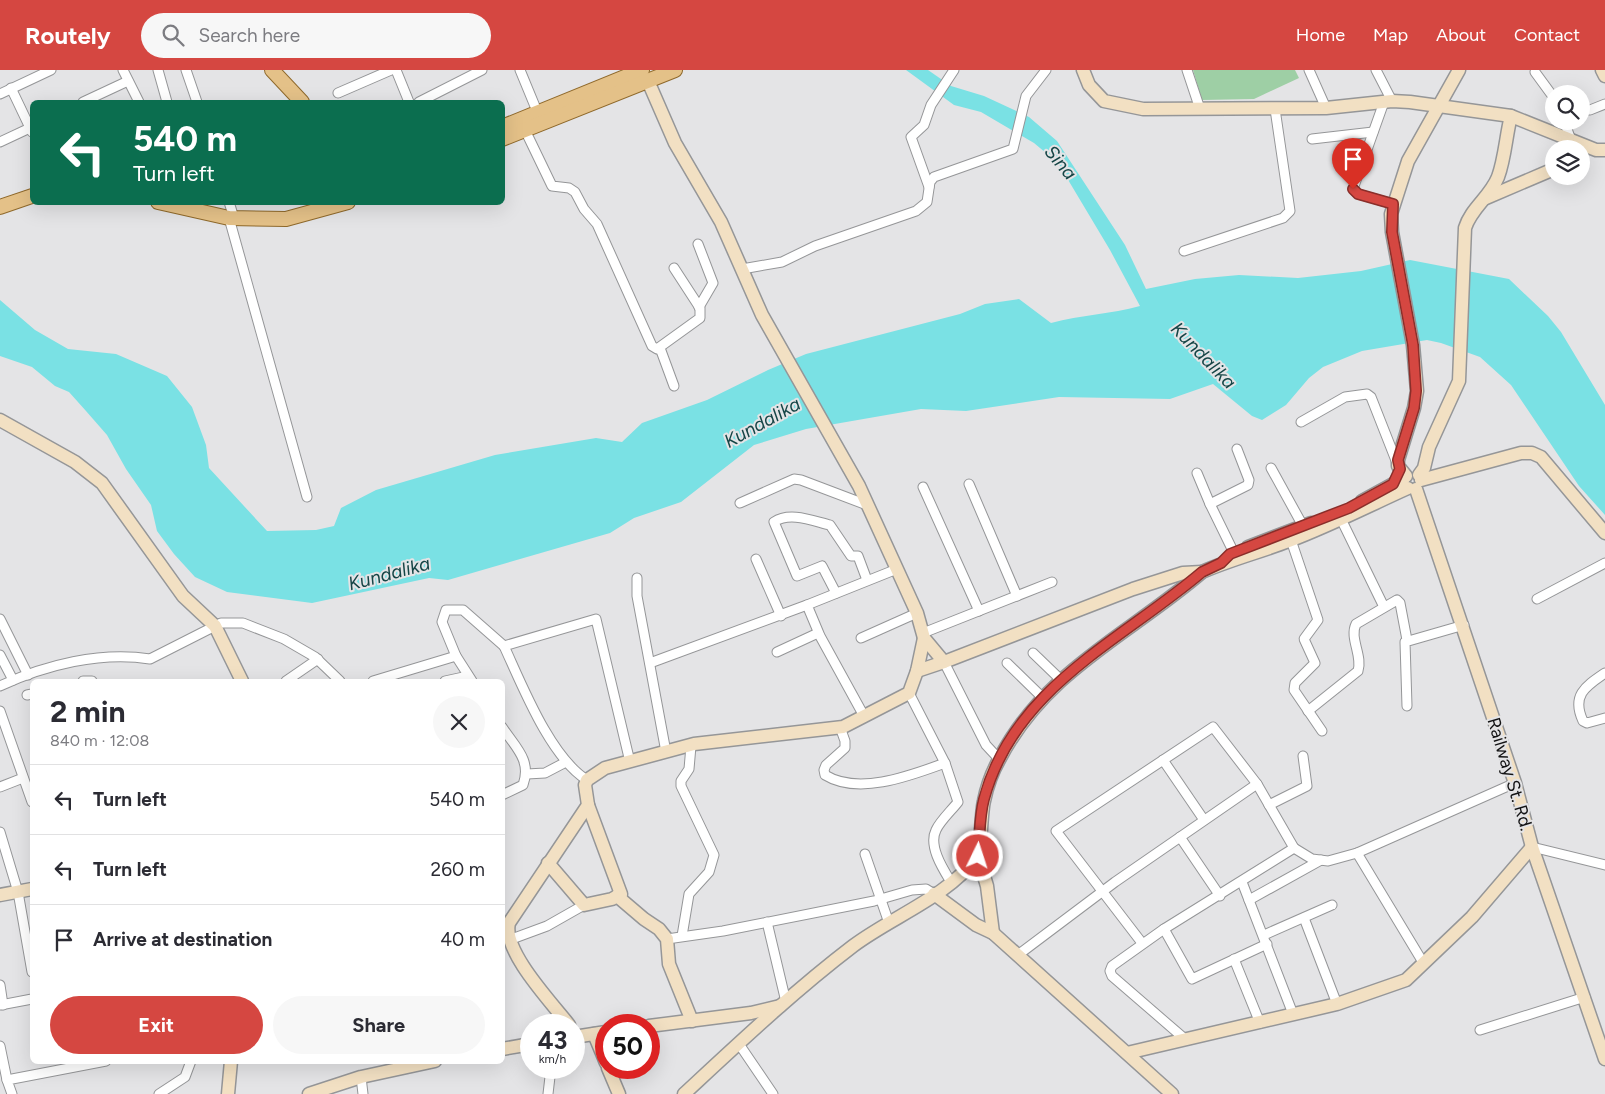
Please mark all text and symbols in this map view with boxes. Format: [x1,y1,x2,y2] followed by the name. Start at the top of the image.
[141,13,491,58] search box
[25,21,111,50] text: Routely
[159,21,187,49] icon: search
[199,24,300,47] text: Search here
[1296,24,1345,46] text: Home
[1373,24,1408,46] text: Map
[1436,24,1486,46] text: About
[1514,24,1580,46] text: Contact
[1545,85,1590,185] map controls
[1545,85,1590,130] button: search
[133,118,237,160] text: 540 m
[50,120,115,185] icon: left
[1332,138,1374,189] pin
[1040,140,1082,184] water label: Sina
[1545,140,1590,185] button: layers
[1339,145,1367,173] icon: arrive
[133,160,215,187] text: Turn left
[1166,317,1241,394] water label: Kundalika
[720,392,804,453] water label: Kundalika
[346,552,433,595] water label: Kundalika
[50,693,126,730] text: 2 min
[433,696,485,748] button: close
[1482,715,1538,833] street label: Railway St. Rd.
[50,731,149,750] text: 840 m · 12:08
[50,786,78,814] icon: left
[93,788,167,811] text: Turn left
[429,788,485,811] text: 540 m
[951,829,1003,881] position arrow
[50,856,78,884] icon: left
[93,858,167,881] text: Turn left
[431,858,485,881] text: 260 m
[50,926,78,954] icon: arrive
[93,928,272,951] text: Arrive at destination
[440,928,485,951] text: 40 m
[50,996,263,1054] button: Exit
[273,996,485,1054] button: Share
[595,1014,660,1079] speed limit sign: 50
[538,1025,567,1055] text: 43
[539,1052,566,1066] text: km/h

